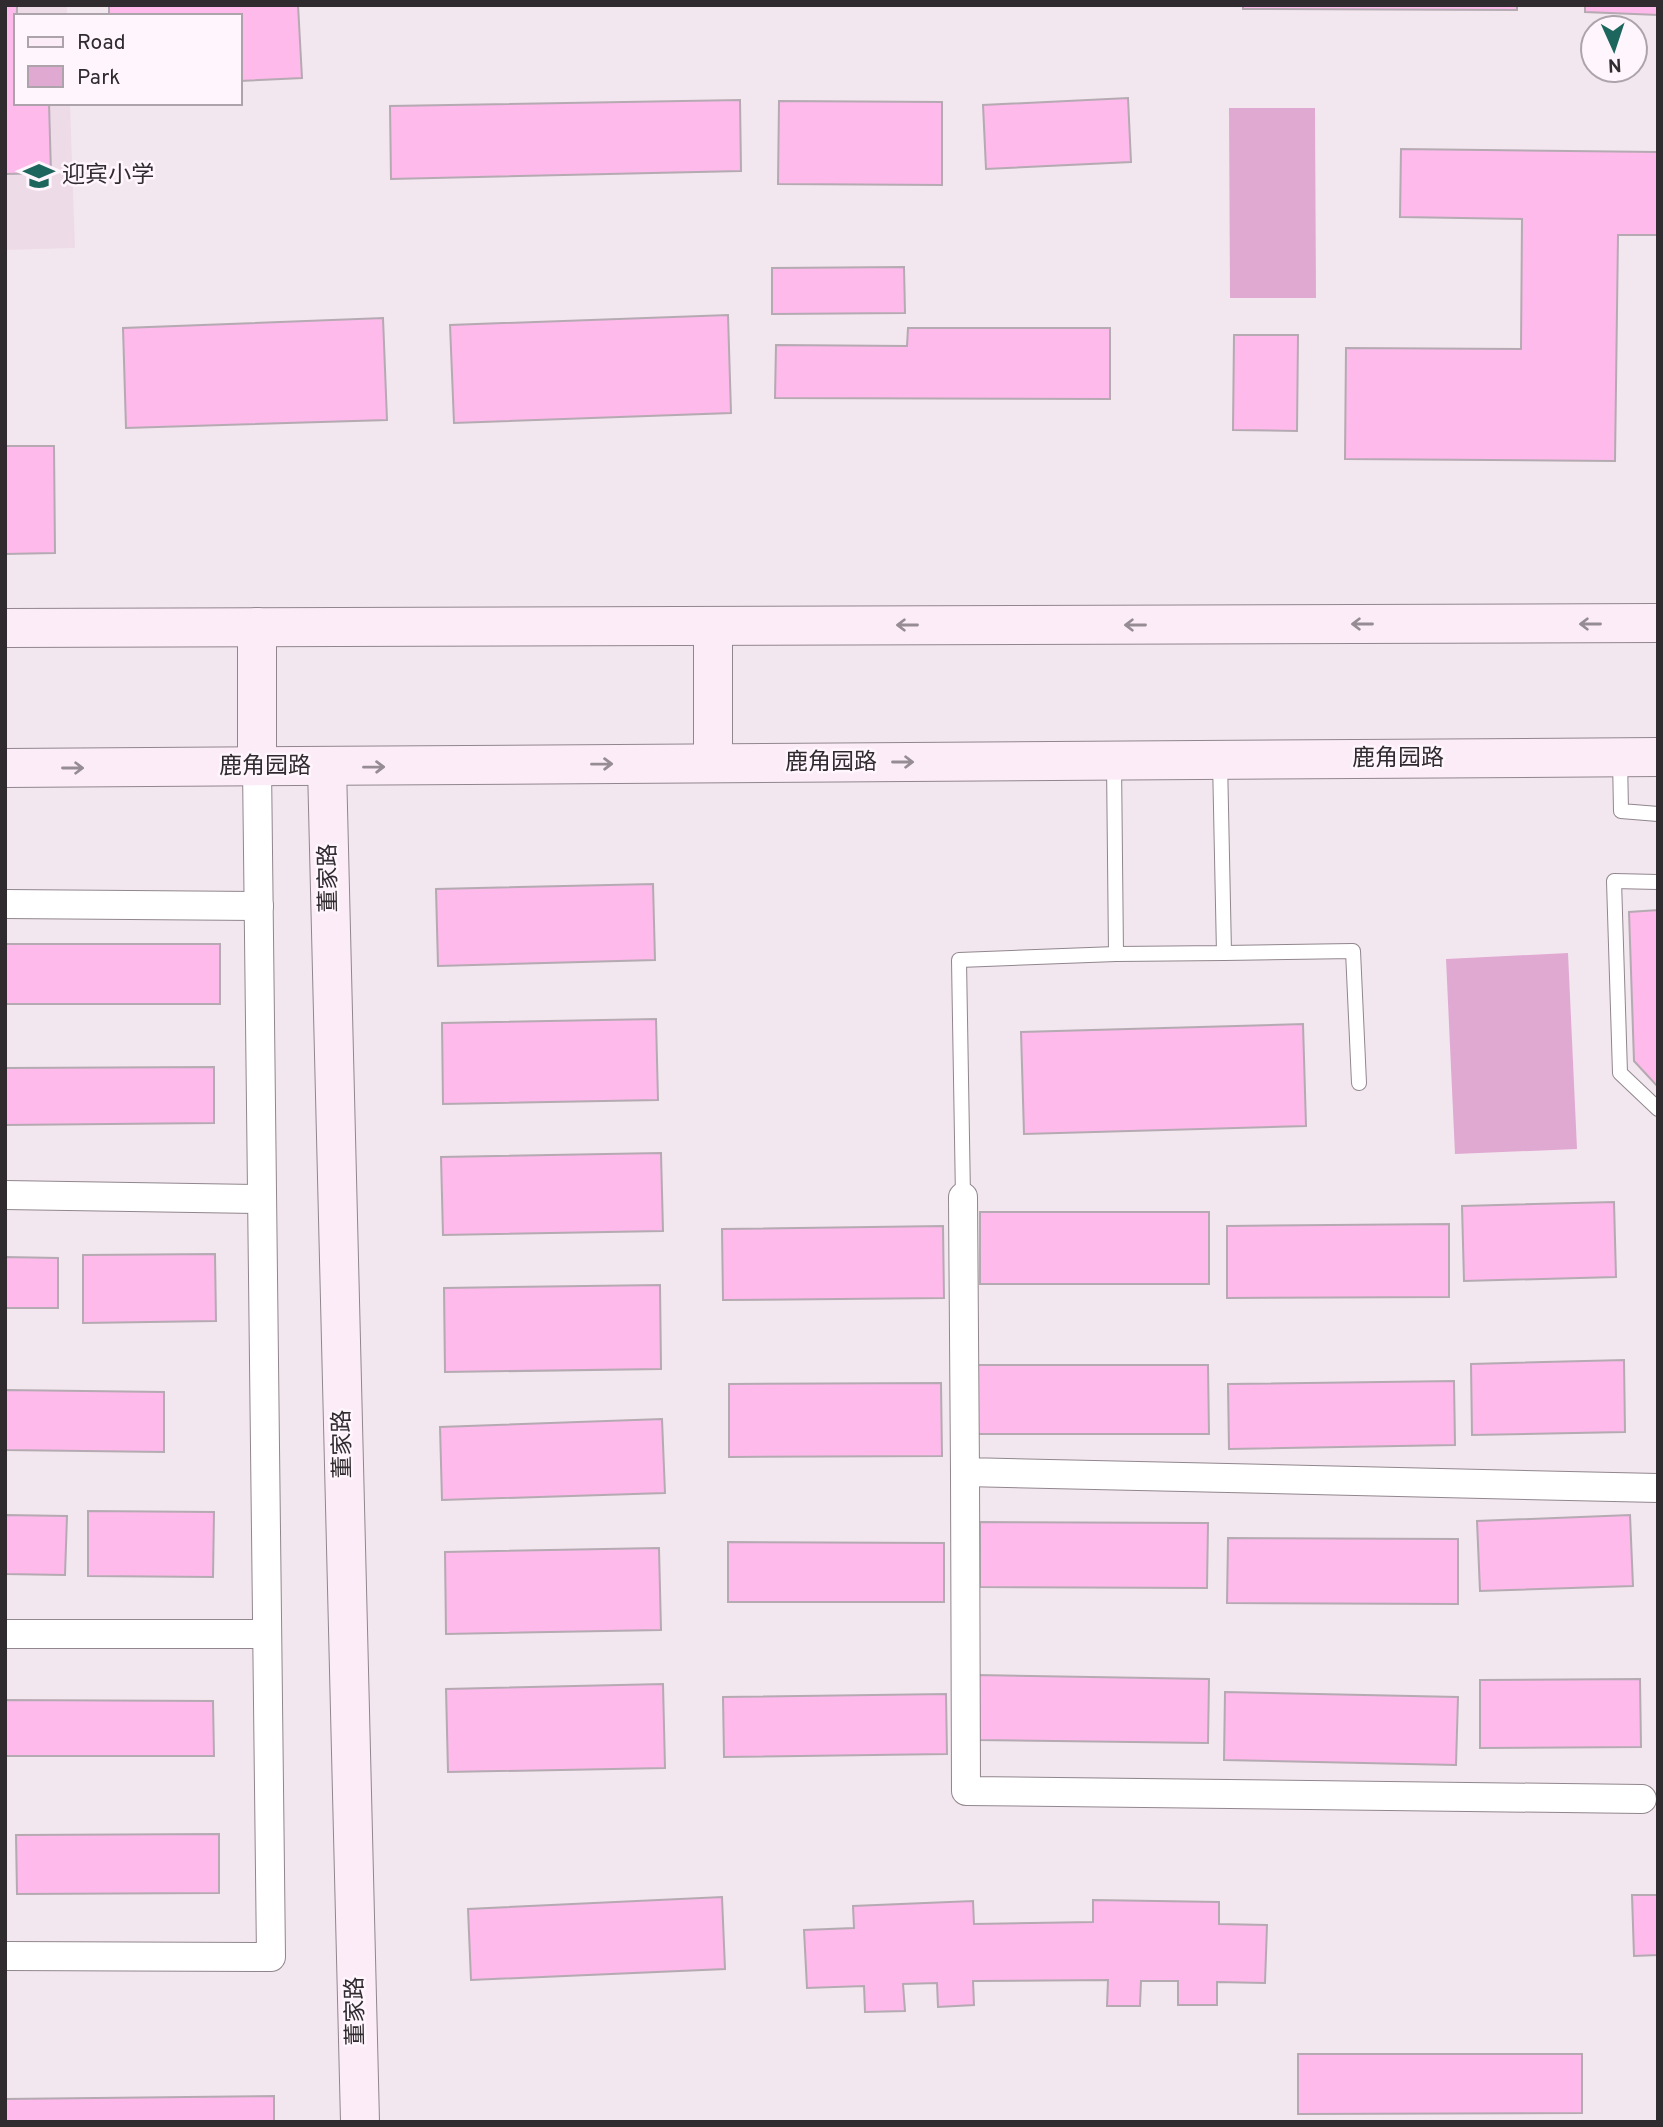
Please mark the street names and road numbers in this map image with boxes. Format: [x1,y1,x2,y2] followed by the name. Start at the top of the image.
[1352,745,1444,774] street label: 鹿角园路
[785,749,877,778] street label: 鹿角园路
[219,753,311,782] street label: 鹿角园路
[315,843,345,913] street label: 董家路
[329,1409,359,1479] street label: 董家路
[342,1976,372,2046] street label: 董家路

